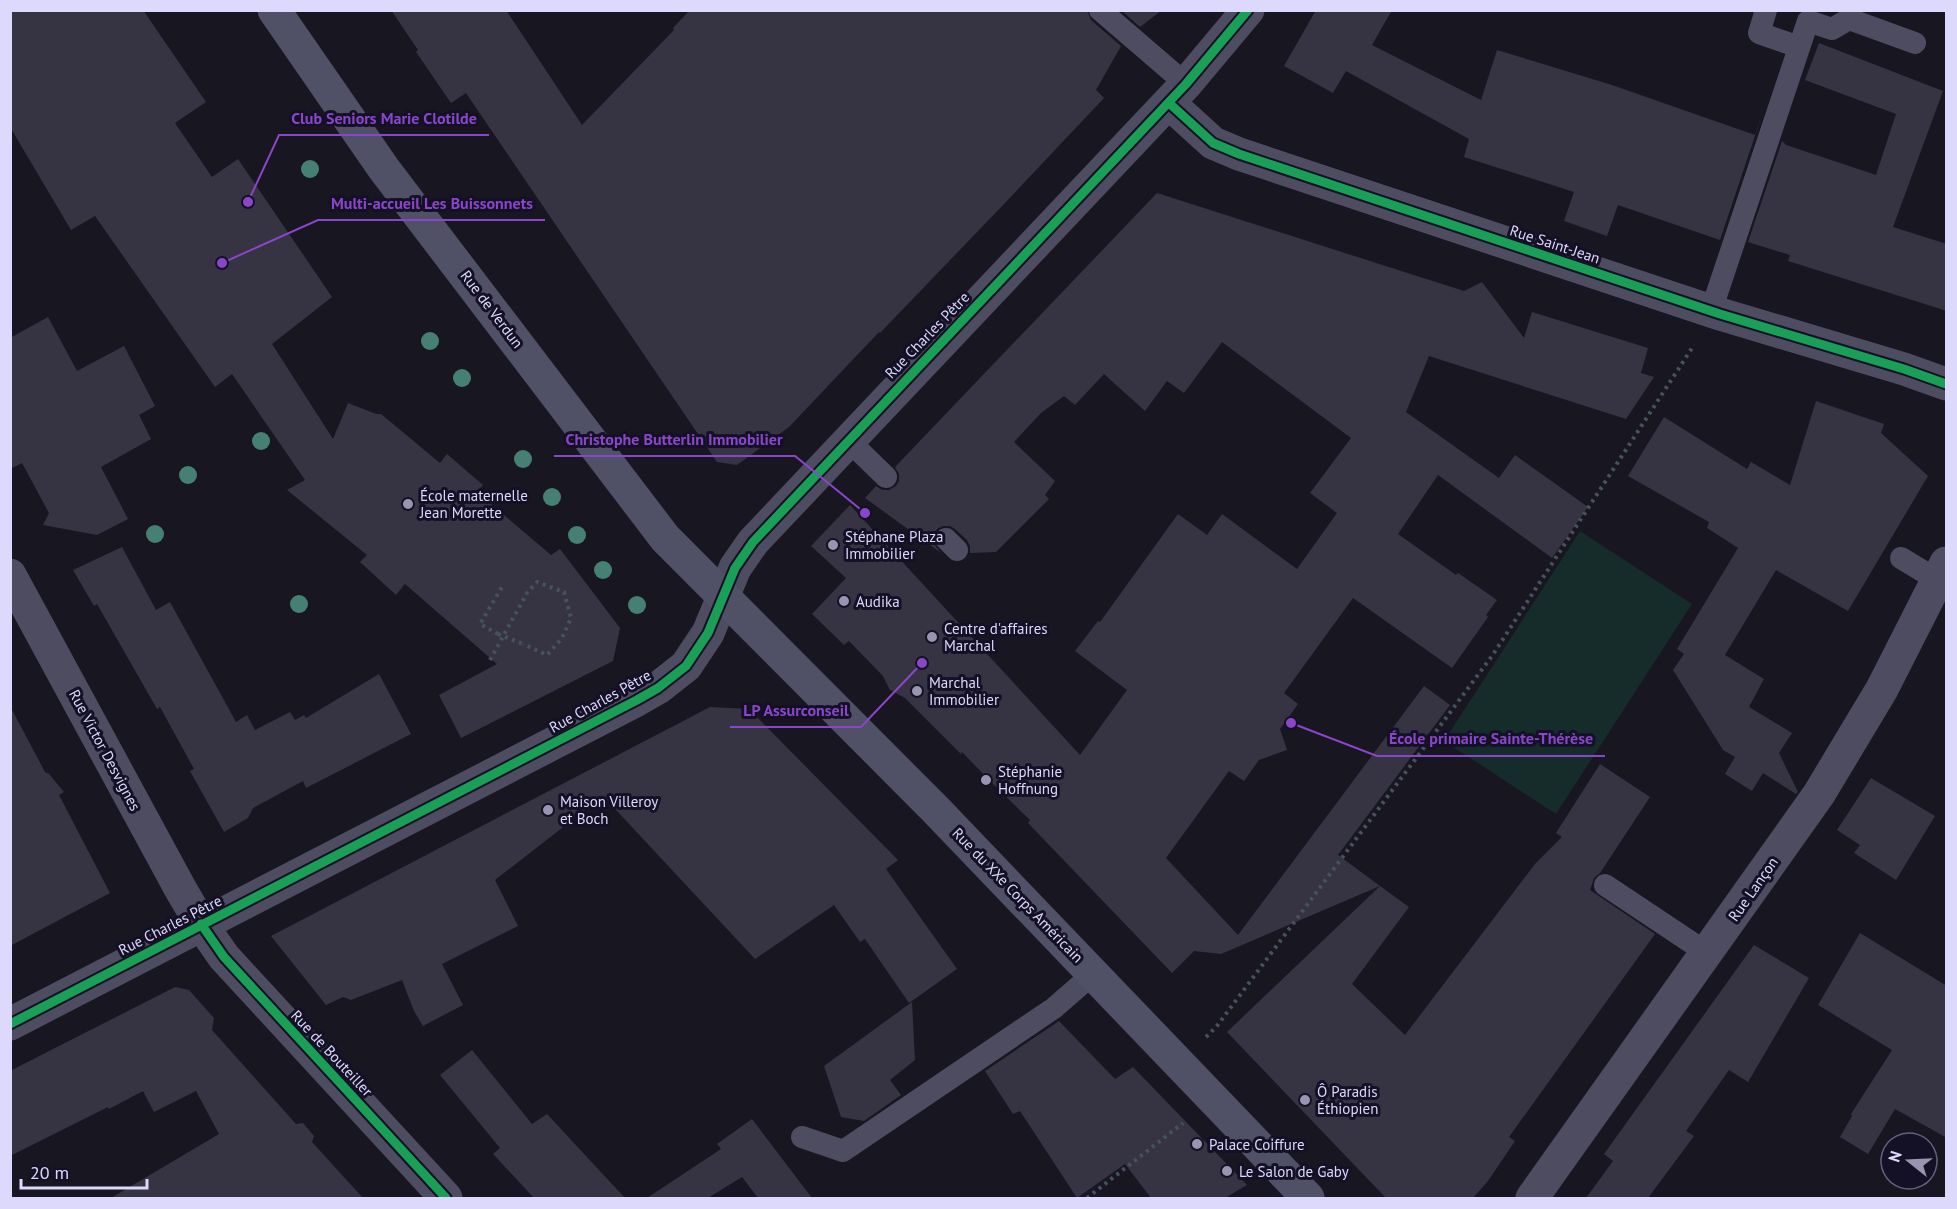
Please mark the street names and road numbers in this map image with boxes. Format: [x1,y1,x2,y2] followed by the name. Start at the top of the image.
[1507,220,1603,268] street label: Rue Saint-Jean
[457,266,527,352] street label: Rue de Verdun
[881,288,973,382] street label: Rue Charles Pêtre
[546,665,654,737] street label: Rue Charles Pêtre
[65,686,145,814] street label: Rue Victor Desvignes
[948,824,1088,966] street label: Rue du XXe Corps Américain
[1724,853,1782,925] street label: Rue Lançon
[115,891,225,959] street label: Rue Charles Pêtre
[287,1006,377,1100] street label: Rue de Bouteiller

